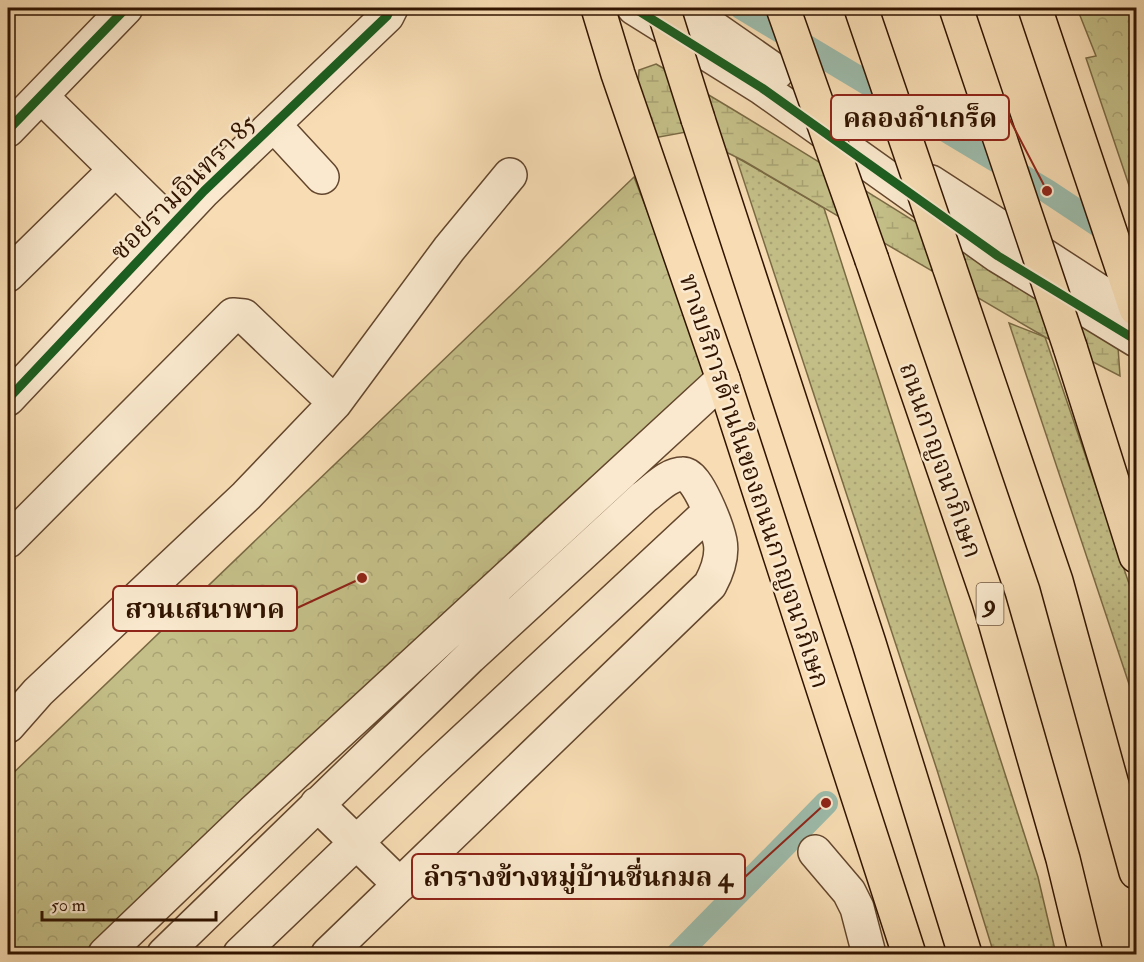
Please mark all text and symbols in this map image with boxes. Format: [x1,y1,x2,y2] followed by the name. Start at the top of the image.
[831,95,1009,140] callout: คลองลำเกร็ด
[843,102,997,135] text: คลองลำเกร็ด
[104,108,264,267] street label: ซอยรามอินทรา 85
[672,269,839,693] street label: ทางบริการด้านในของถนนกาญจนาภิเษก
[892,358,989,562] street label: ถนนกาญจนาภิเษก
[976,583,1004,625] road number: 9
[113,586,297,631] callout: สวนเสนาพาค
[125,593,285,626] text: สวนเสนาพาค
[412,854,745,899] callout: ลำรางข้างหมู่บ้านชื่นกมล 4
[423,857,735,895] text: ลำรางข้างหมู่บ้านชื่นกมล 4
[42,884,216,922] scale bar
[51,894,86,917] text: 50 m

